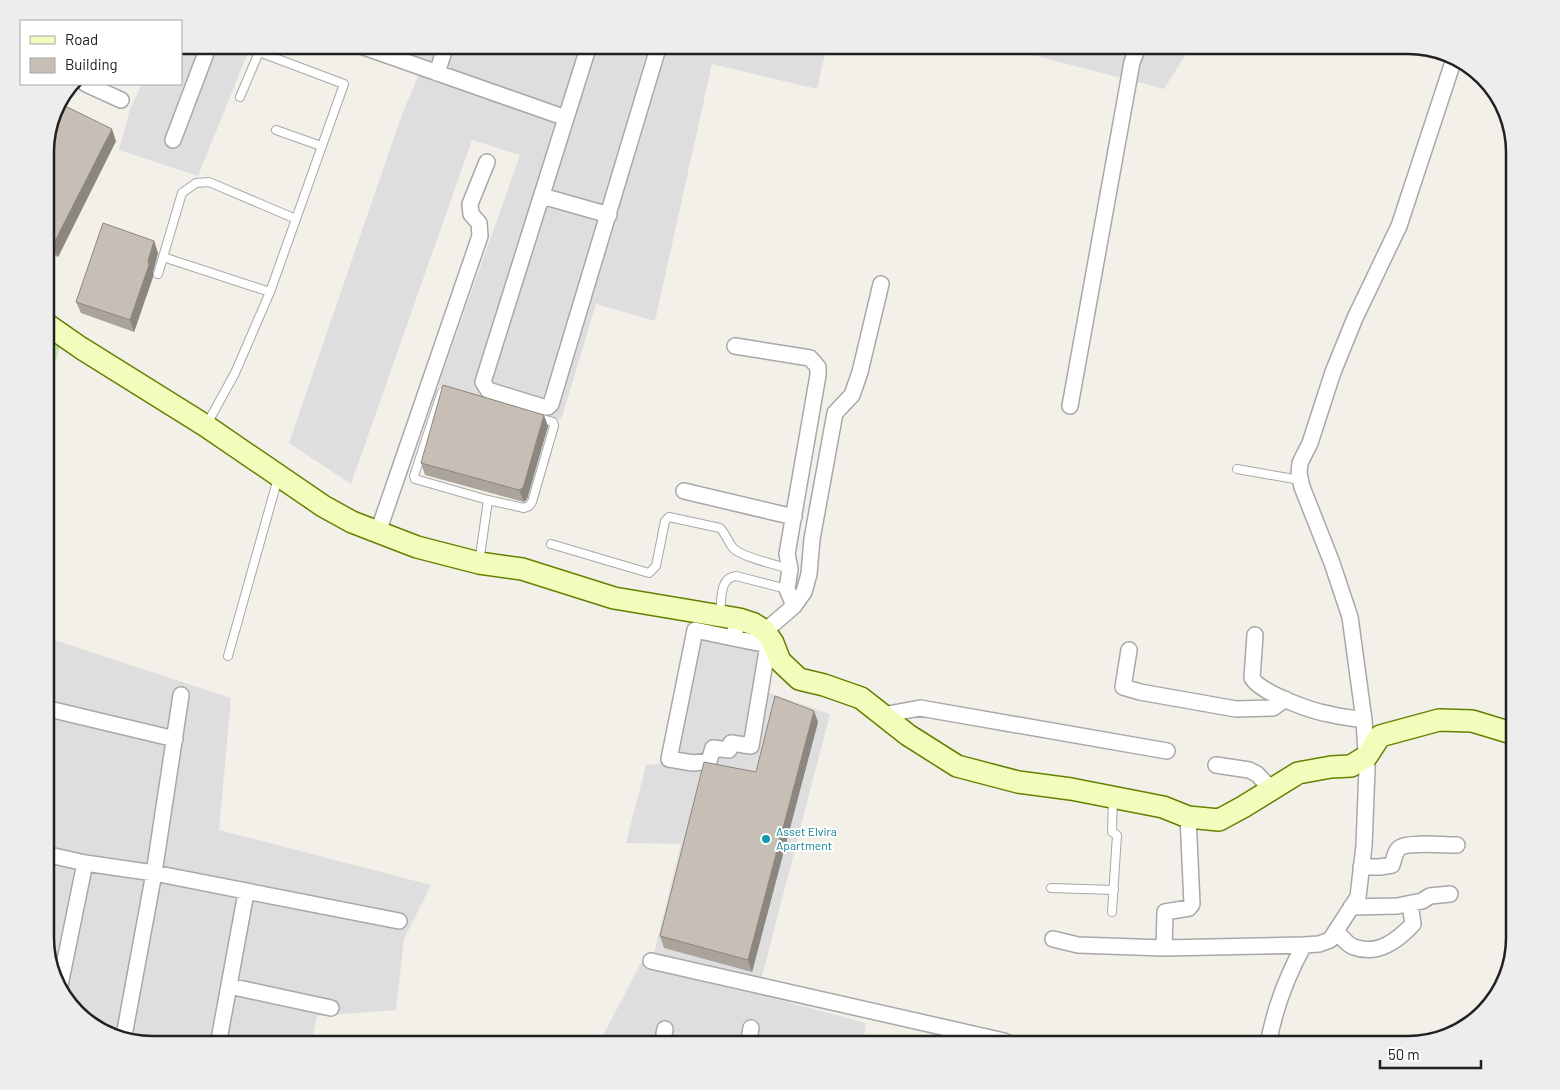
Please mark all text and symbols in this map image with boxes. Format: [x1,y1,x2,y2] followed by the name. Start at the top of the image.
[20,20,182,85] legend
[65,30,98,48] text: Road
[65,55,118,73] text: Building
[776,824,837,852] place label: Asset Elvira Apartment
[760,833,772,845] marker: Asset Elvira Apartment
[1380,1038,1481,1070] scale bar
[1388,1045,1420,1063] text: 50 m

